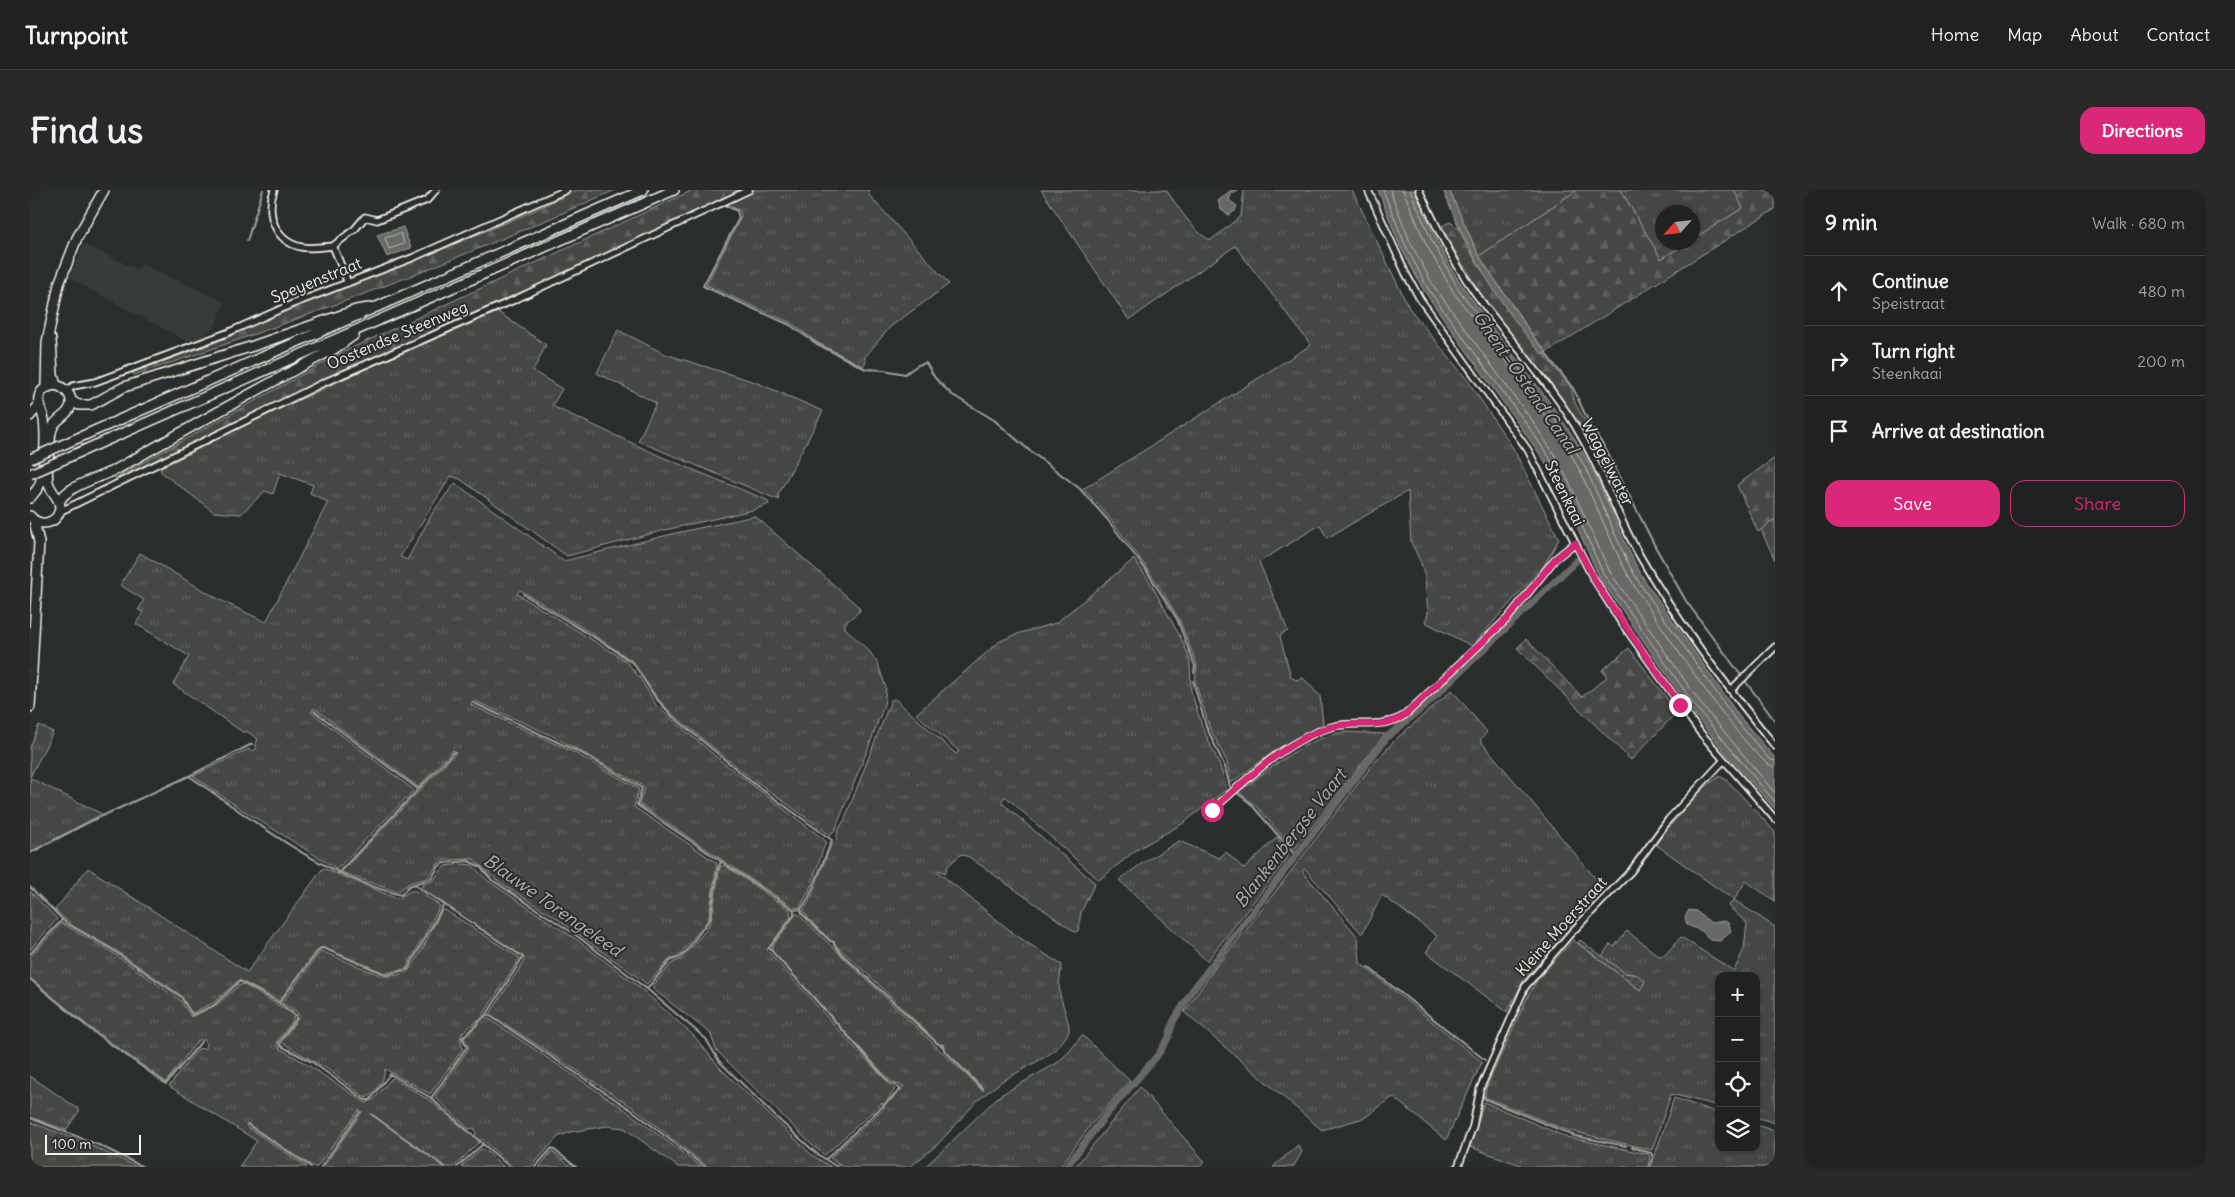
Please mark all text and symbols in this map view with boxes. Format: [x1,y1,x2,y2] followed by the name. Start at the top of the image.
[25,20,128,50] text: Turnpoint
[1931,23,1979,46] text: Home
[2007,23,2042,46] text: Map
[2070,23,2118,46] text: About
[2146,23,2210,46] text: Contact
[2080,107,2205,154] button: Directions
[30,108,143,152] text: Find us
[1655,205,1700,250] north arrow
[1825,209,1877,236] text: 9 min
[2092,213,2185,233] text: Walk · 680 m
[268,252,365,307] street label: Speyenstraat
[1872,269,1949,293] text: Continue
[1825,277,1853,305] icon: ahead
[2138,281,2185,301] text: 480 m
[1872,293,1945,313] text: Speistraat
[323,296,471,374] street label: Oostendse Steenweg
[1468,306,1586,460] water label: Ghent–Ostend Canal
[1872,339,1955,363] text: Turn right
[1825,347,1853,375] icon: right
[2137,351,2185,371] text: 200 m
[1872,363,1942,383] text: Steenkaai
[1577,415,1639,509] street label: Waggelwater
[1825,417,1853,445] icon: arrive
[1872,419,2045,443] text: Arrive at destination
[1541,457,1589,529] street label: Steenkaai
[1825,480,2000,527] button: Save
[2010,480,2185,527] button: Share
[1669,694,1692,717] route end
[1229,763,1352,912] water label: Blankenbergse Vaart
[1201,799,1224,822] route start
[479,849,629,963] water label: Blauwe Torengeleed
[1511,872,1611,980] street label: Kleine Moerstraat
[1715,972,1760,1152] map controls
[1715,972,1760,1017] button: +
[1715,1017,1760,1062] button: −
[1715,1062,1760,1107] button: locate
[1715,1107,1760,1152] button: layers
[45,1132,141,1155] scale bar
[52,1135,92,1153] text: 100 m

